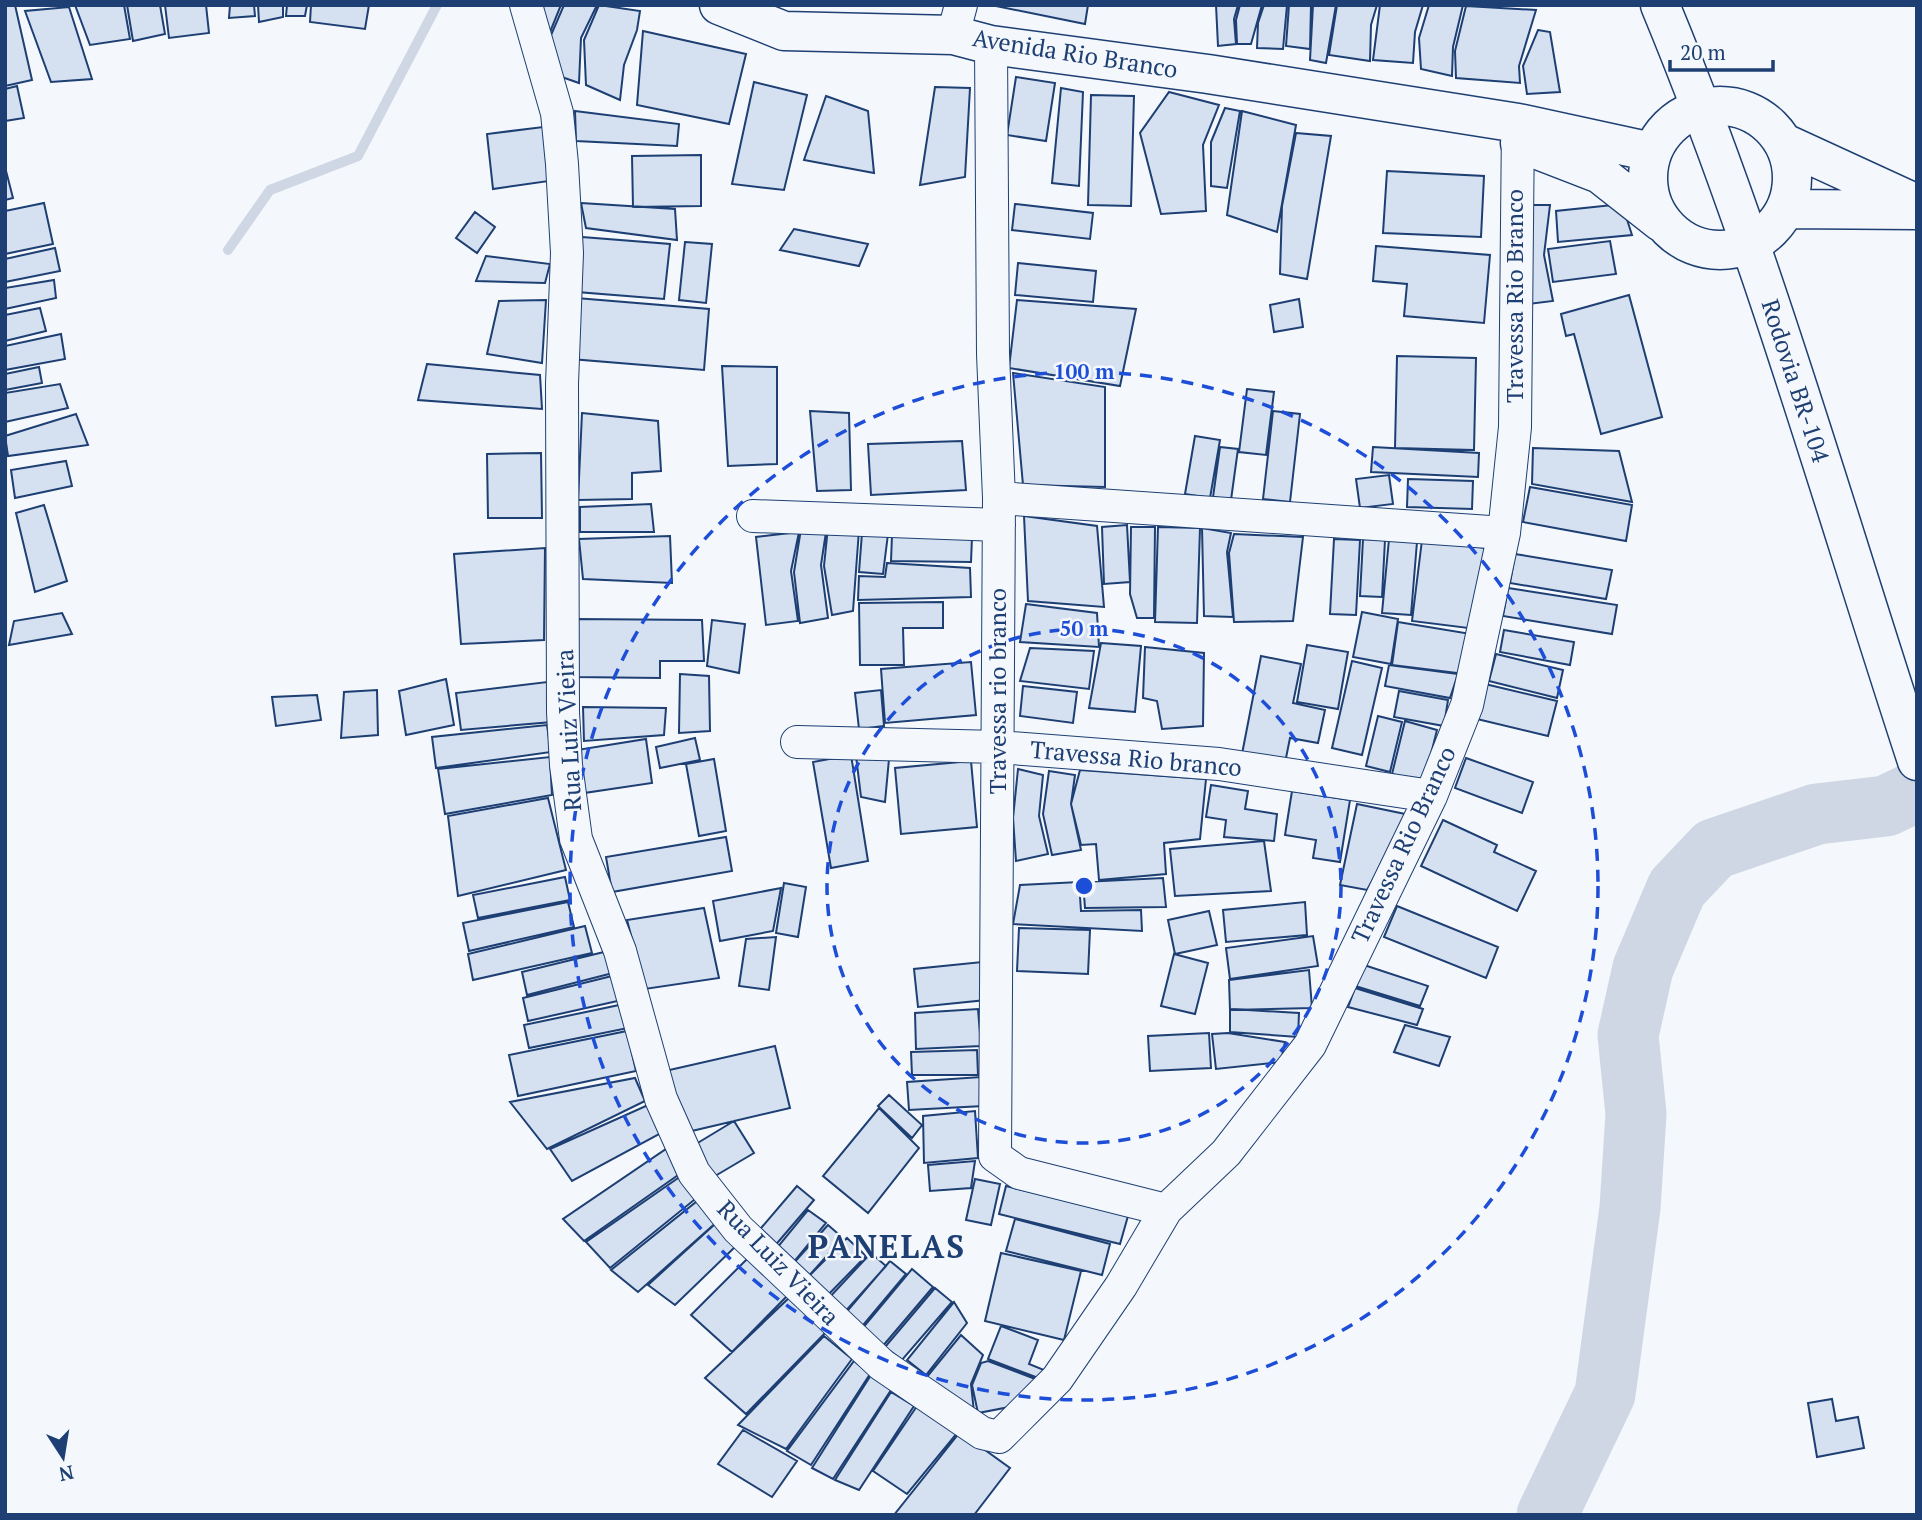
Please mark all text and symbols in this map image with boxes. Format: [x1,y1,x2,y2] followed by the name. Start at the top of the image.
[970,21,1180,85] street label: Avenida Rio Branco
[1670,28,1773,72] scale bar
[1680,38,1726,66] text: 20 m
[1498,189,1530,403] street label: Travessa Rio Branco
[1755,295,1837,466] street label: Rodovia BR-104
[1054,357,1115,385] text: 100 m
[981,588,1013,794] street label: Travessa rio branco
[1060,614,1109,642] text: 50 m
[548,648,588,812] street label: Rua Luiz Vieira
[1029,733,1243,783] street label: Travessa Rio branco
[1343,741,1463,948] street label: Travessa Rio Branco
[1072,874,1096,898] centre of rings
[711,1193,847,1332] street label: Rua Luiz Vieira
[808,1225,966,1267] district label: PANELAS
[28,1422,98,1492] north arrow
[56,1460,76,1488] text: N

